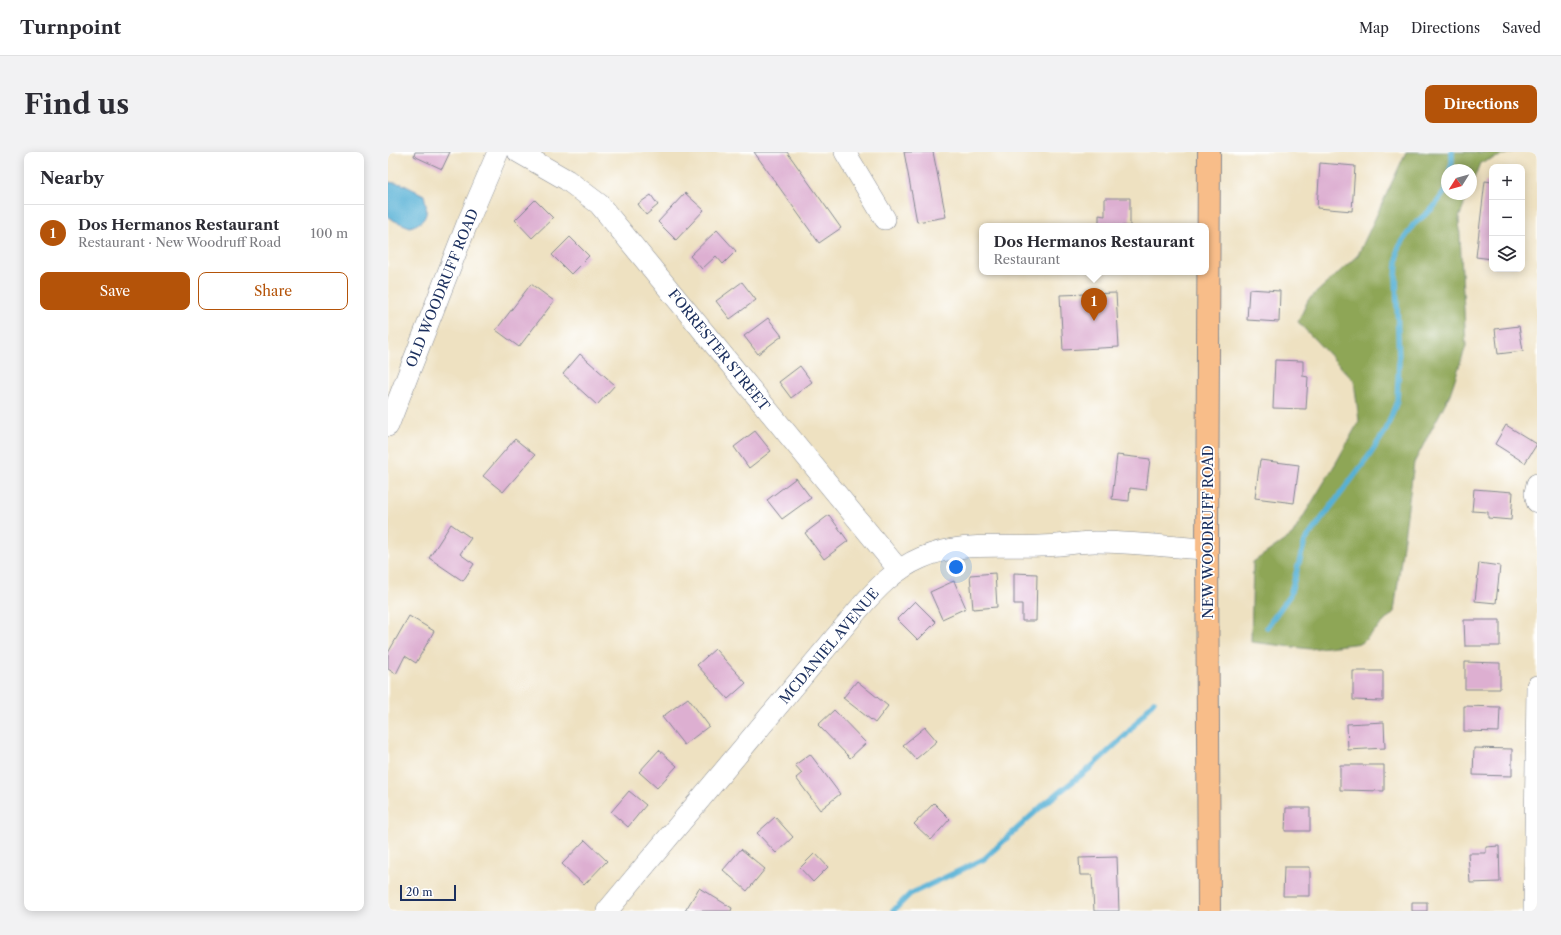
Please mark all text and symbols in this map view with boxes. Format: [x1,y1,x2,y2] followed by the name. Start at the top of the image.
[20,16,121,39] text: Turnpoint
[1359,19,1389,37] text: Map
[1411,19,1480,37] text: Directions
[1502,19,1541,37] text: Saved
[1425,85,1537,123] button: Directions
[24,87,129,121] text: Find us
[1441,164,1477,200] north arrow
[1489,164,1525,272] map controls
[1489,164,1525,200] button: +
[40,168,104,188] text: Nearby
[1489,200,1525,236] button: −
[402,206,482,370] street label: OLD WOODRUFF ROAD
[78,215,279,234] text: Dos Hermanos Restaurant
[979,223,1209,275] popup
[50,225,56,241] text: 1
[310,225,348,241] text: 100 m
[993,232,1195,251] text: Dos Hermanos Restaurant
[78,234,281,250] text: Restaurant · New Woodruff Road
[1489,236,1525,272] button: layers
[993,251,1060,267] text: Restaurant
[40,272,190,310] button: Save
[198,272,348,310] button: Share
[664,285,774,415] street label: FORRESTER STREET
[1081,288,1107,321] pin: 1
[1199,445,1217,619] street label: NEW WOODRUFF ROAD
[946,557,966,577] your location
[775,584,883,708] street label: MCDANIEL AVENUE
[400,883,456,902] scale bar
[406,885,432,899] text: 20 m

